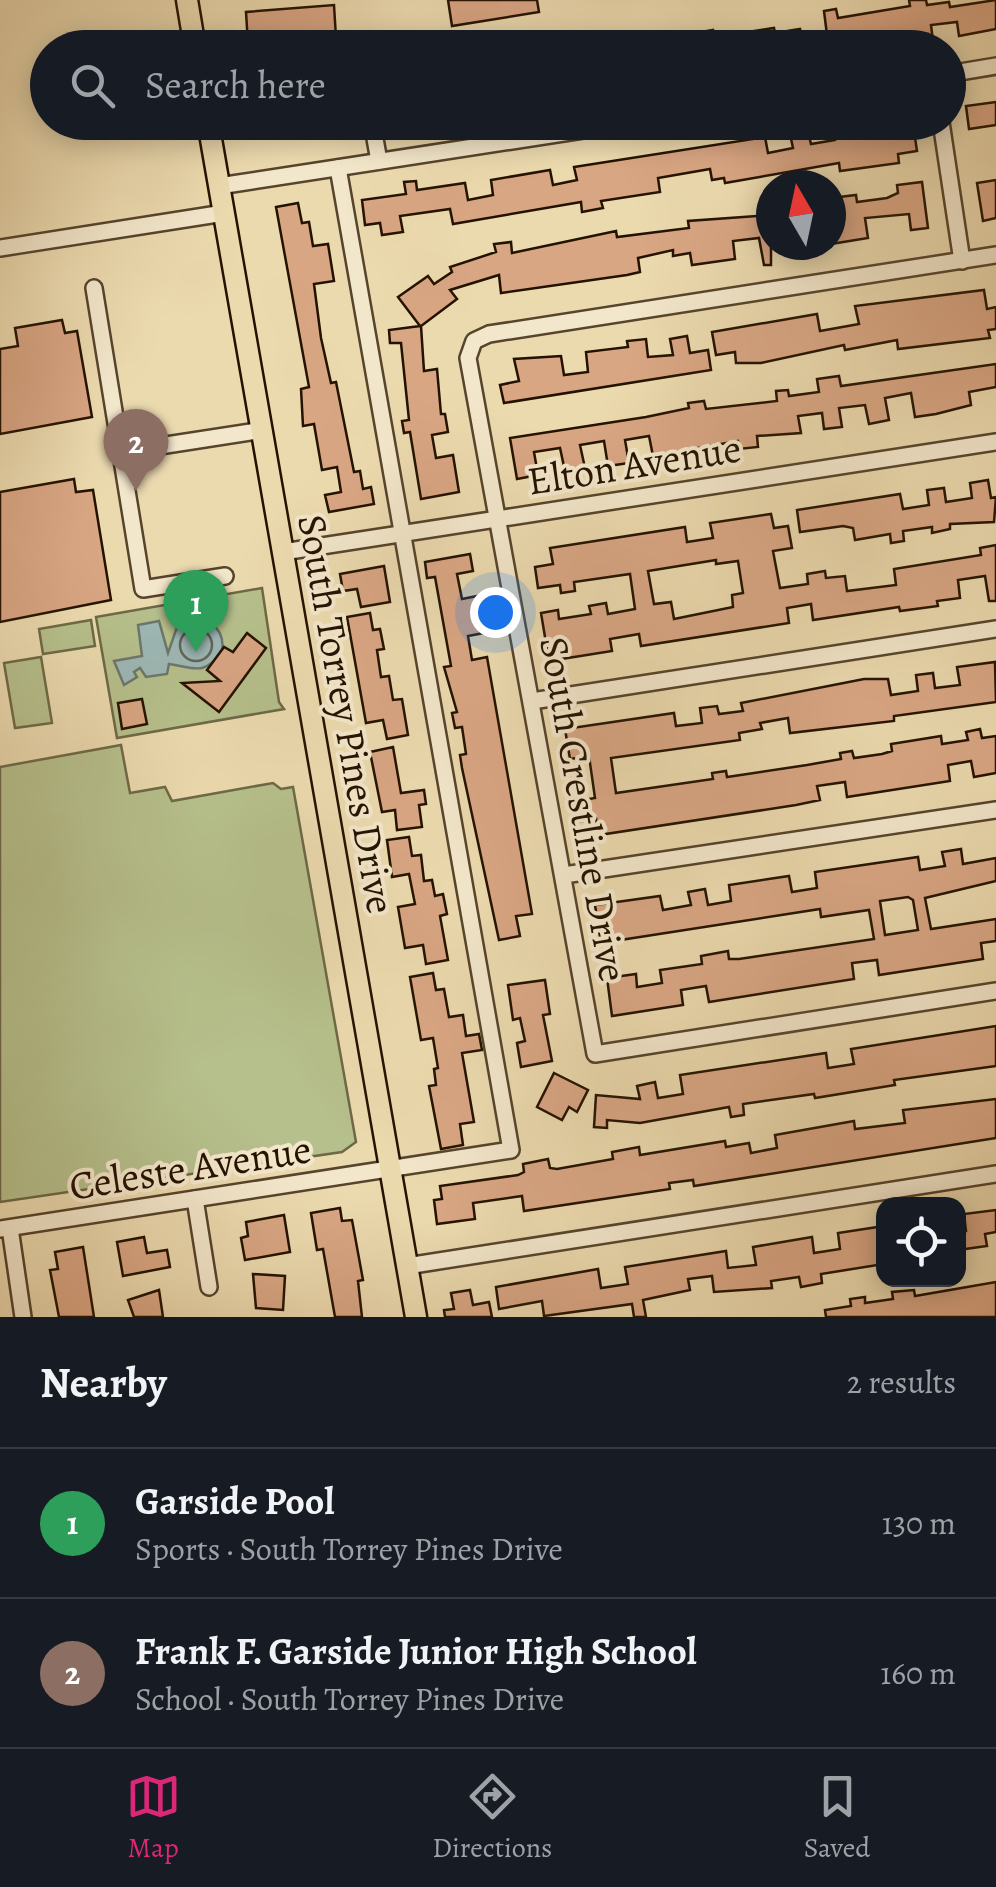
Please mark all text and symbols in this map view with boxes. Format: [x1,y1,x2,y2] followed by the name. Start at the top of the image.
[30,30,966,140] search box
[65,58,120,113] icon: search
[145,59,326,111] text: Search here
[756,170,846,260] north arrow
[104,408,168,491] pin: 2
[523,420,745,509] street label: Elton Avenue
[284,510,409,918] street label: South Torrey Pines Drive
[164,570,228,652] pin: 1
[470,587,521,638] your location
[526,632,641,986] street label: South Crestline Drive
[65,1121,315,1214] street label: Celeste Avenue
[876,1197,966,1287] map controls
[876,1197,966,1287] button: locate
[40,1354,167,1411] text: Nearby
[847,1360,956,1404] text: 2 results
[135,1475,334,1527] text: Garside Pool
[67,1501,78,1545] text: 1
[882,1501,956,1545] text: 130 m
[135,1527,563,1571] text: Sports · South Torrey Pines Drive
[135,1625,697,1677] text: Frank F. Garside Junior High School
[65,1651,80,1695] text: 2
[880,1651,956,1695] text: 160 m
[135,1677,564,1721] text: School · South Torrey Pines Drive
[126,1769,181,1867] tab: Map
[432,1769,552,1867] tab: Directions
[804,1769,870,1867] tab: Saved

